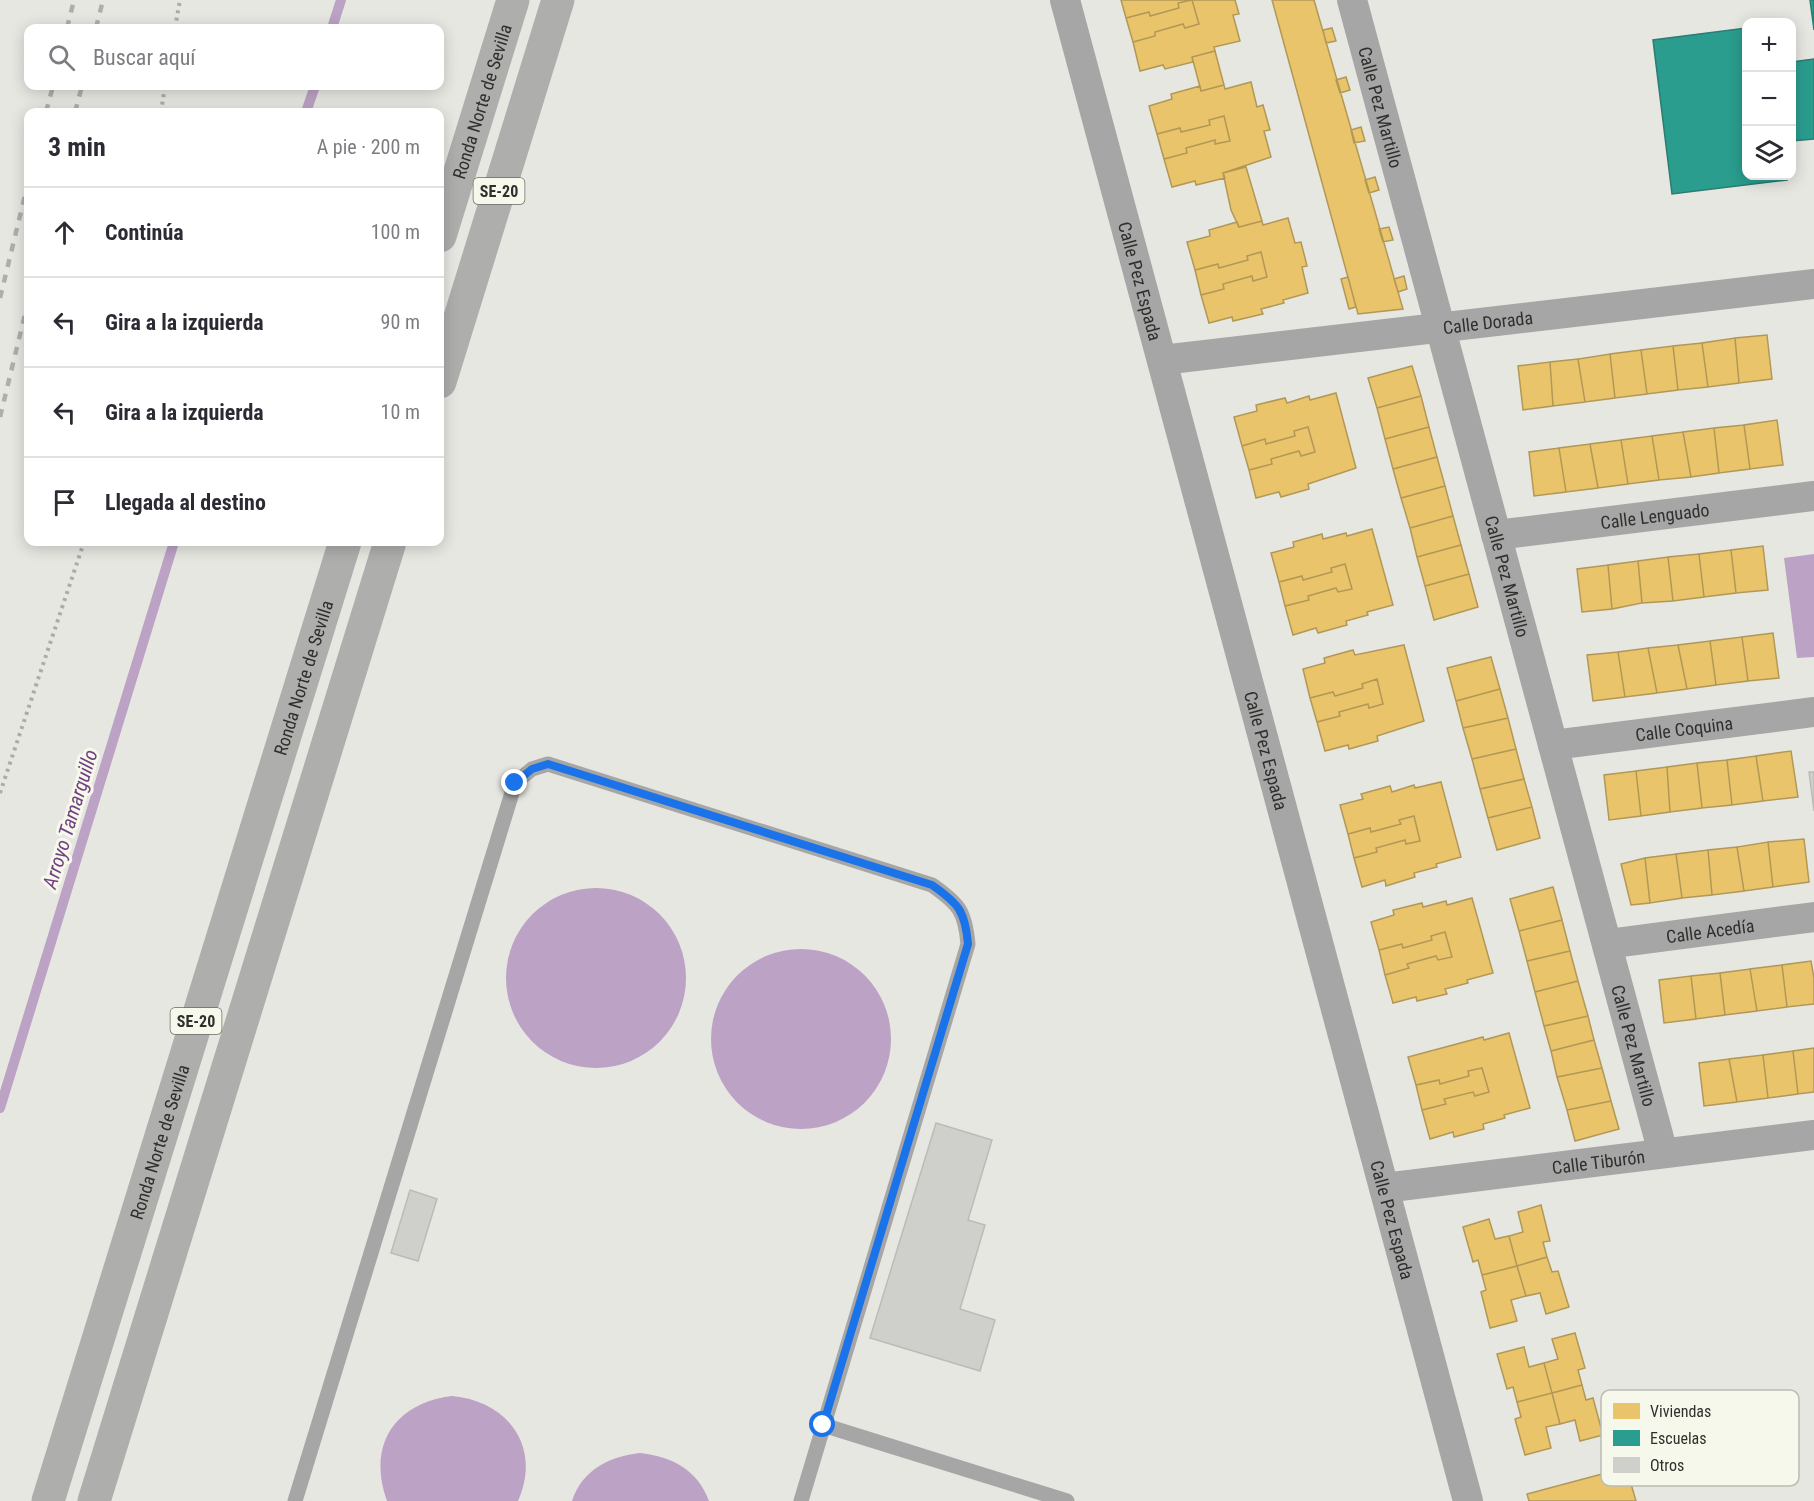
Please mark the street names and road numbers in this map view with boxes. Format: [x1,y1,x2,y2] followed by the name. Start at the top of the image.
[448,21,515,181] street label: Ronda Norte de Sevilla
[1354,44,1407,170] street label: Calle Pez Martillo
[474,178,524,204] road number: SE-20
[1114,219,1166,343] street label: Calle Pez Espada
[1442,306,1534,338] street label: Calle Dorada
[1599,498,1710,533] street label: Calle Lenguado
[1481,513,1534,639] street label: Calle Pez Martillo
[269,598,337,758] street label: Ronda Norte de Sevilla
[1240,689,1292,812] street label: Calle Pez Espada
[1634,712,1734,745] street label: Calle Coquina
[1665,914,1755,947] street label: Calle Acedía
[1608,983,1660,1109] street label: Calle Pez Martillo
[170,1008,222,1034] road number: SE-20
[125,1062,193,1222] street label: Ronda Norte de Sevilla
[1551,1145,1646,1178] street label: Calle Tiburón
[1367,1158,1419,1282] street label: Calle Pez Espada

